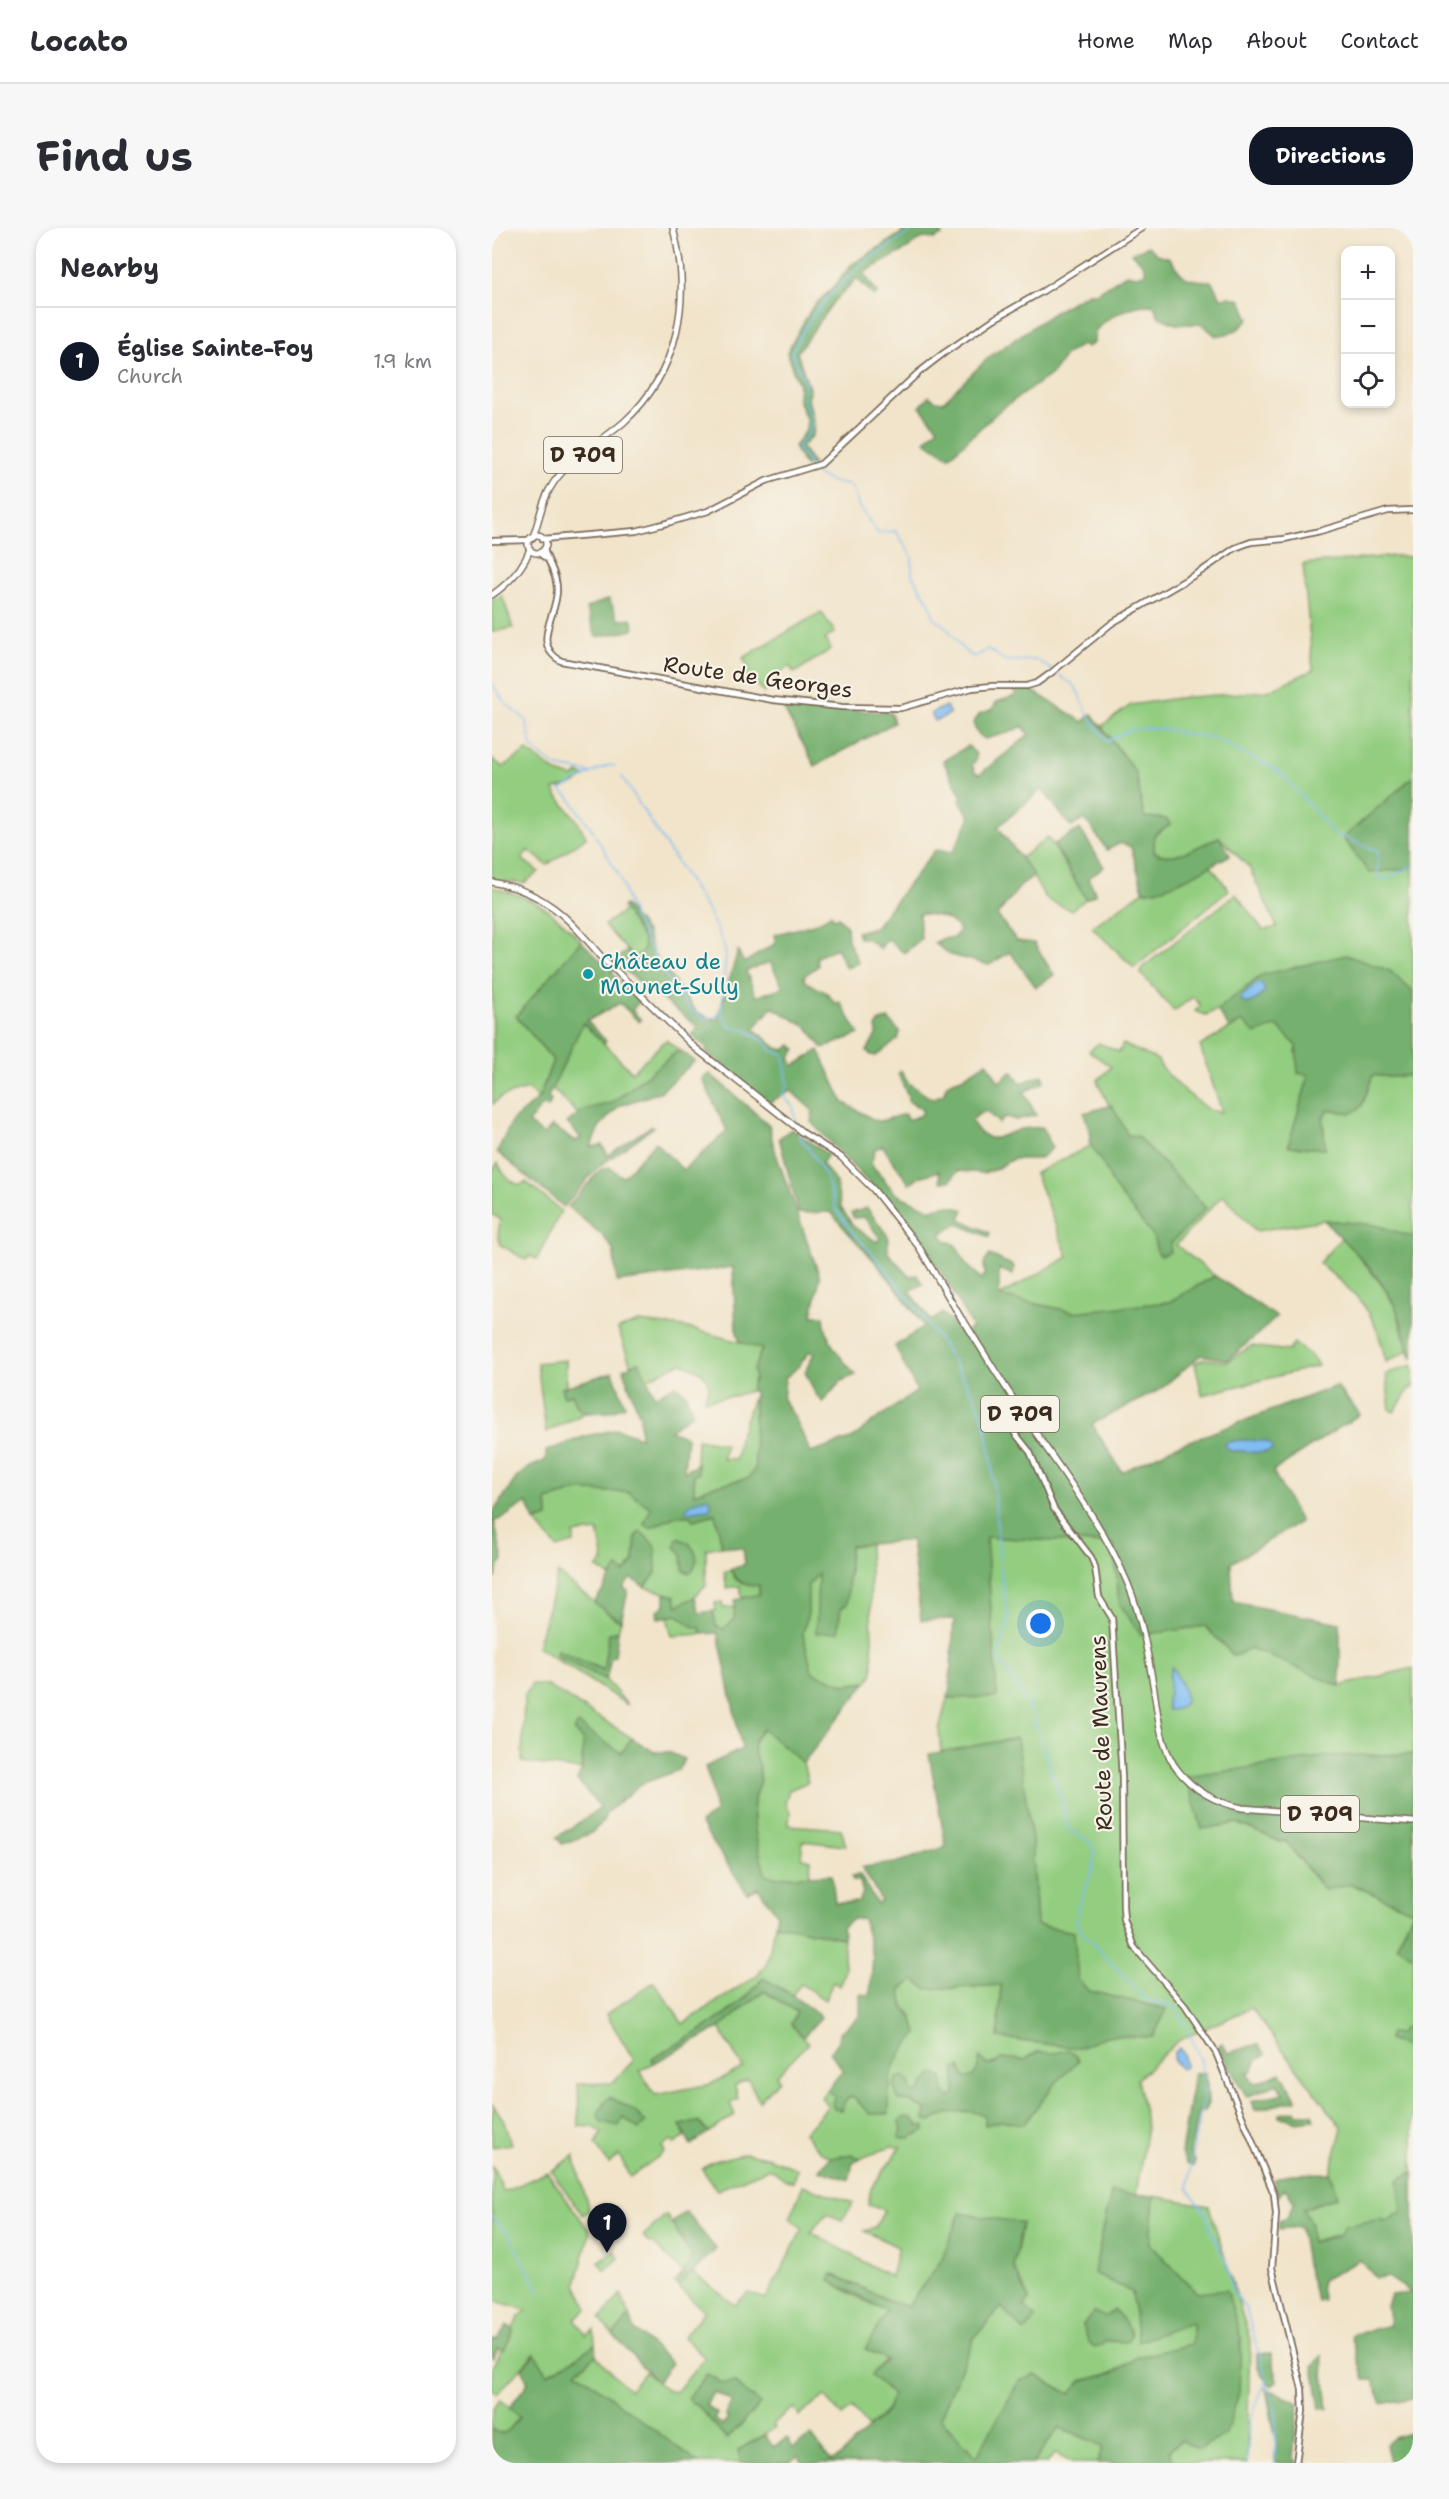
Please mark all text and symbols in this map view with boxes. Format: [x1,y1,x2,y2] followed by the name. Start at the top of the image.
[30,22,128,60] text: Locato
[1077,27,1135,55] text: Home
[1168,27,1213,55] text: Map
[1246,27,1307,55] text: About
[1340,27,1419,55] text: Contact
[1249,127,1413,185] button: Directions
[36,128,193,184] text: Find us
[1341,246,1395,408] map controls
[1341,246,1395,300] button: +
[60,250,159,285] text: Nearby
[1341,300,1395,354] button: −
[117,334,313,363] text: Église Sainte-Foy
[75,348,84,374] text: 1
[373,348,432,374] text: 1.9 km
[1341,354,1395,408] button: locate
[117,363,183,389] text: Church
[544,437,622,473] road number: D 709
[661,649,855,705] street label: Route de Georges
[600,947,739,1001] place label: Château de Mounet-Sully
[581,967,595,981] marker: Château de Mounet-Sully
[981,1396,1059,1432] road number: D 709
[1026,1609,1055,1638] your location
[1083,1635,1119,1831] street label: Route de Maurens
[1281,1796,1359,1832] road number: D 709
[588,2204,626,2253] pin: 1

